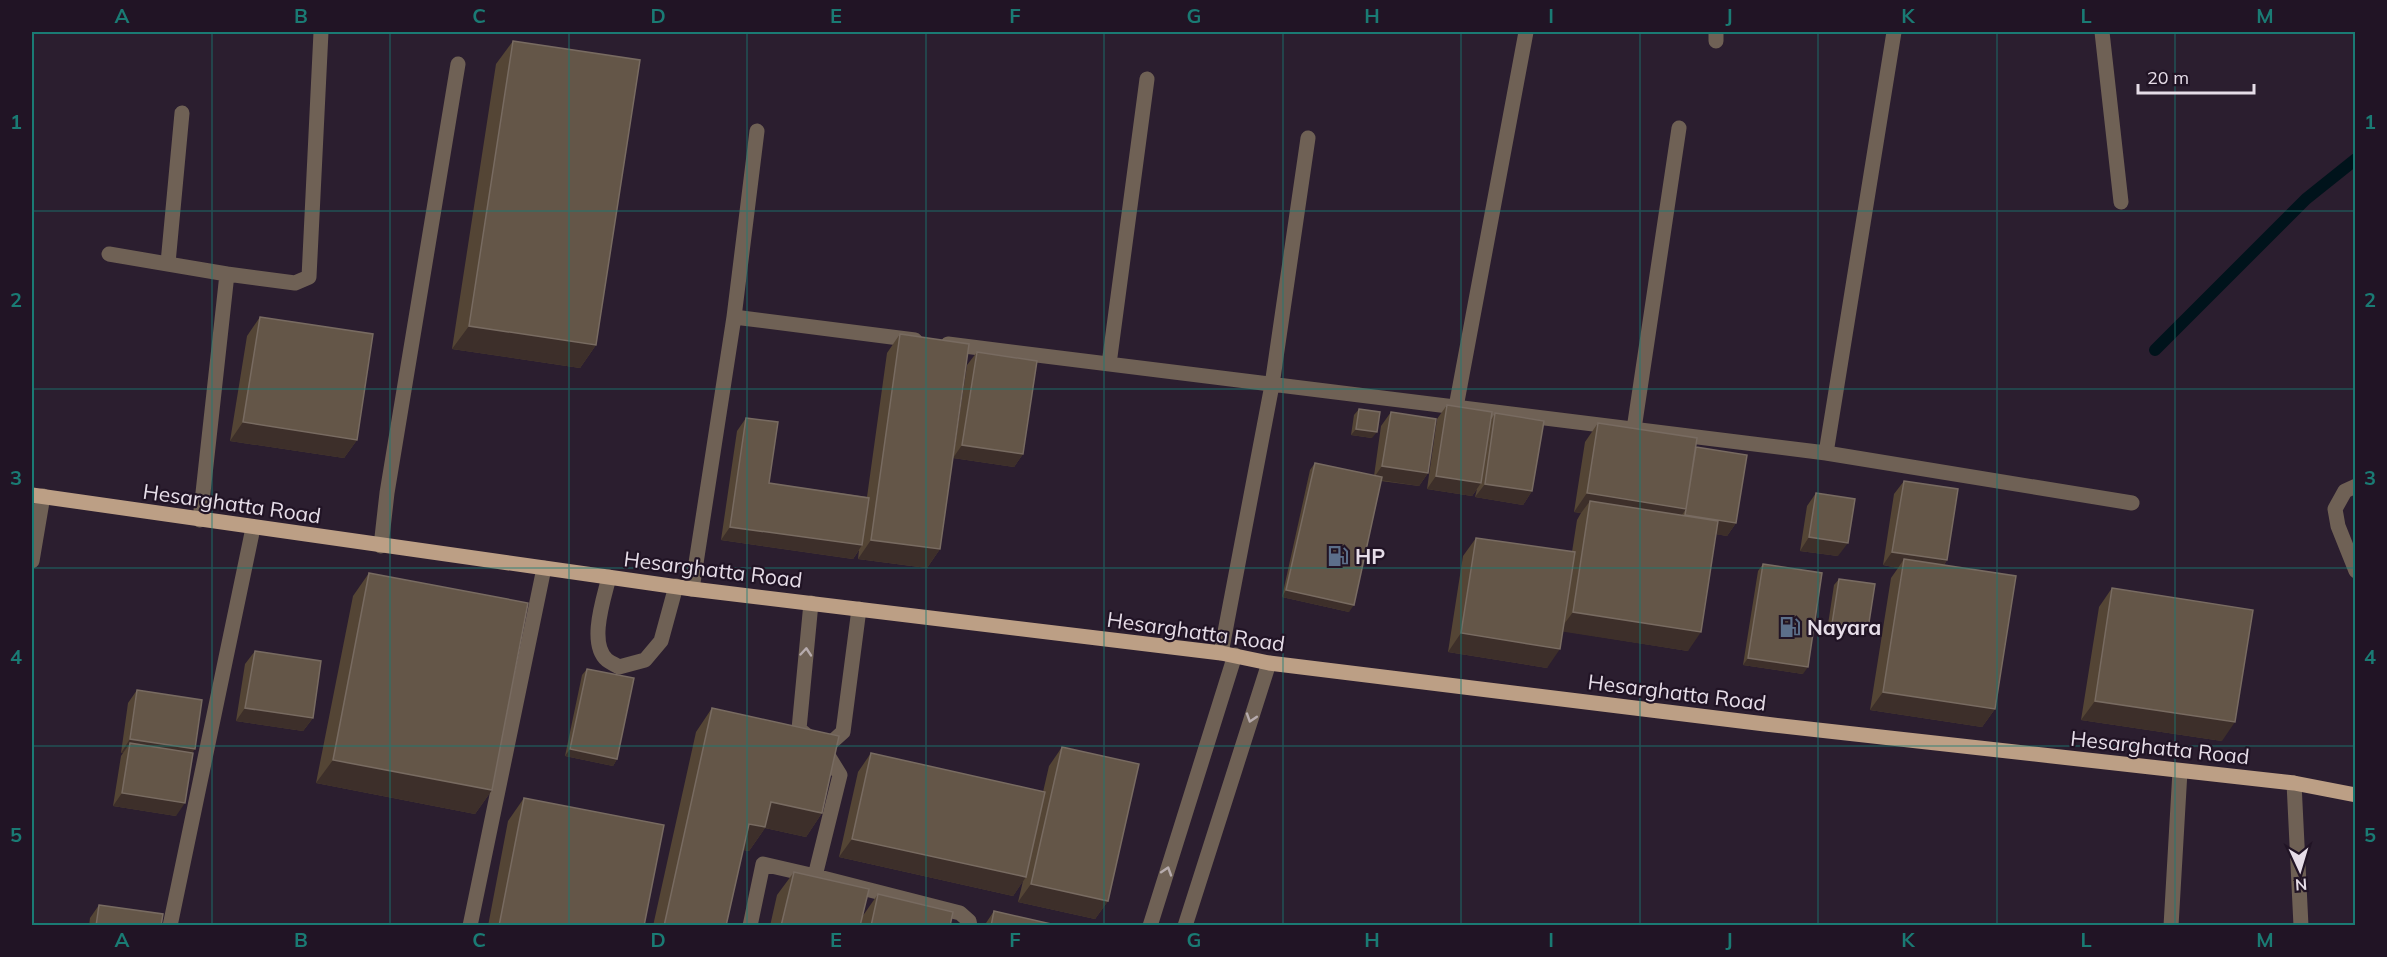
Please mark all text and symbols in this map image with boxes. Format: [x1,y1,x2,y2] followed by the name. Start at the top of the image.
[115,3,130,28] text: A
[294,3,308,28] text: B
[472,3,486,28] text: C
[650,3,666,28] text: D
[830,3,842,28] text: E
[1009,3,1021,28] text: F
[1187,3,1201,28] text: G
[1364,3,1380,28] text: H
[1548,3,1554,28] text: I
[1725,3,1733,28] text: J
[1901,3,1915,28] text: K
[2080,3,2092,28] text: L
[2256,3,2274,28] text: M
[2138,57,2254,95] scale bar
[2147,66,2189,89] text: 20 m
[10,109,22,134] text: 1
[2364,109,2376,134] text: 1
[10,287,22,312] text: 2
[2364,287,2376,312] text: 2
[10,465,22,490] text: 3
[2364,465,2376,490] text: 3
[141,478,323,528] street label: Hesarghatta Road
[1355,543,1385,569] place label: HP
[1326,544,1350,568] fuel station icon: HP
[622,545,804,593] street label: Hesarghatta Road
[1105,606,1287,656] street label: Hesarghatta Road
[1807,614,1881,640] place label: Nayara
[1778,615,1802,639] fuel station icon: Nayara
[10,644,22,669] text: 4
[2364,644,2376,669] text: 4
[799,648,812,657] one-way arrow
[1586,668,1768,716] street label: Hesarghatta Road
[1246,712,1259,723] one-way arrow
[2069,725,2251,769] street label: Hesarghatta Road
[10,822,22,847] text: 5
[2364,822,2376,847] text: 5
[2270,840,2330,900] north arrow
[1160,866,1172,877] one-way arrow
[2294,875,2308,895] text: N
[115,927,130,952] text: A
[294,927,308,952] text: B
[472,927,486,952] text: C
[650,927,666,952] text: D
[830,927,842,952] text: E
[1009,927,1021,952] text: F
[1187,927,1201,952] text: G
[1364,927,1380,952] text: H
[1548,927,1554,952] text: I
[1725,927,1733,952] text: J
[1901,927,1915,952] text: K
[2080,927,2092,952] text: L
[2256,927,2274,952] text: M

